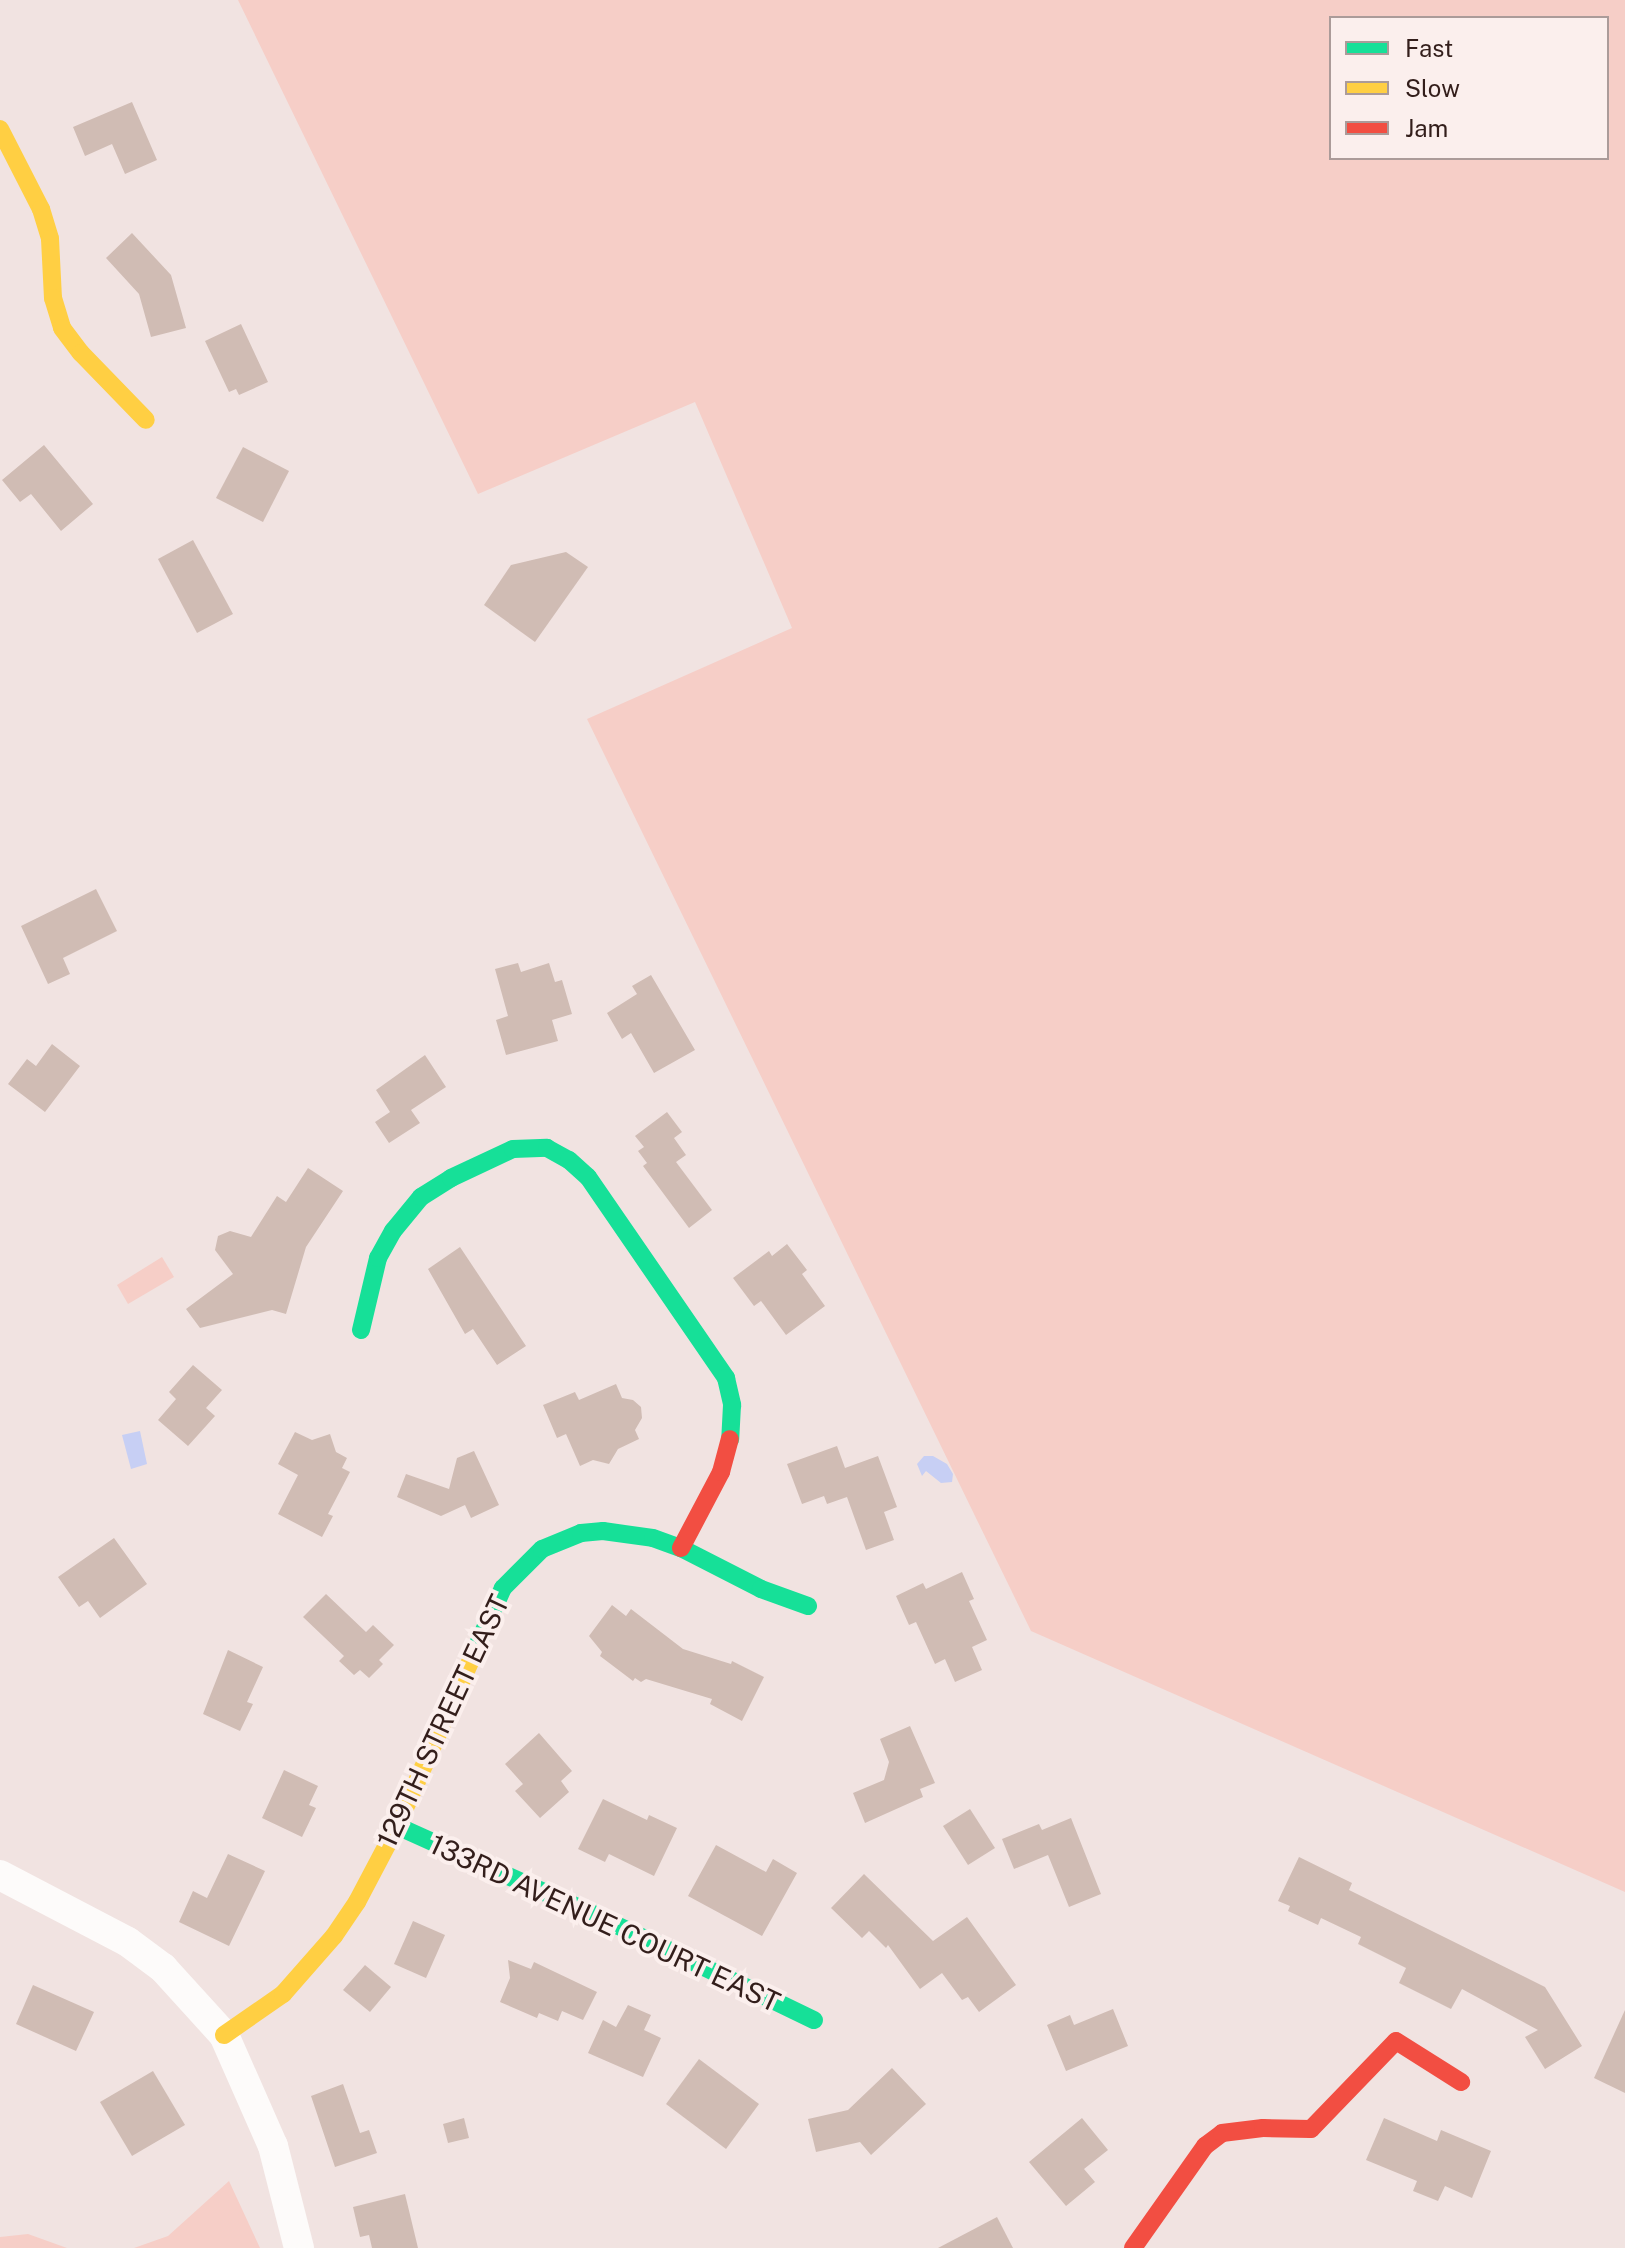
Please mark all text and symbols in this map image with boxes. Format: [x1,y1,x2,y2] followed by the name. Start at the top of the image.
[1329,16,1609,160] legend
[1405,34,1453,62] text: Fast
[1405,74,1460,102] text: Slow
[1405,114,1448,142] text: Jam
[370,1589,516,1853] street label: 129TH STREET EAST
[425,1827,785,2019] street label: 133RD AVENUE COURT EAST

